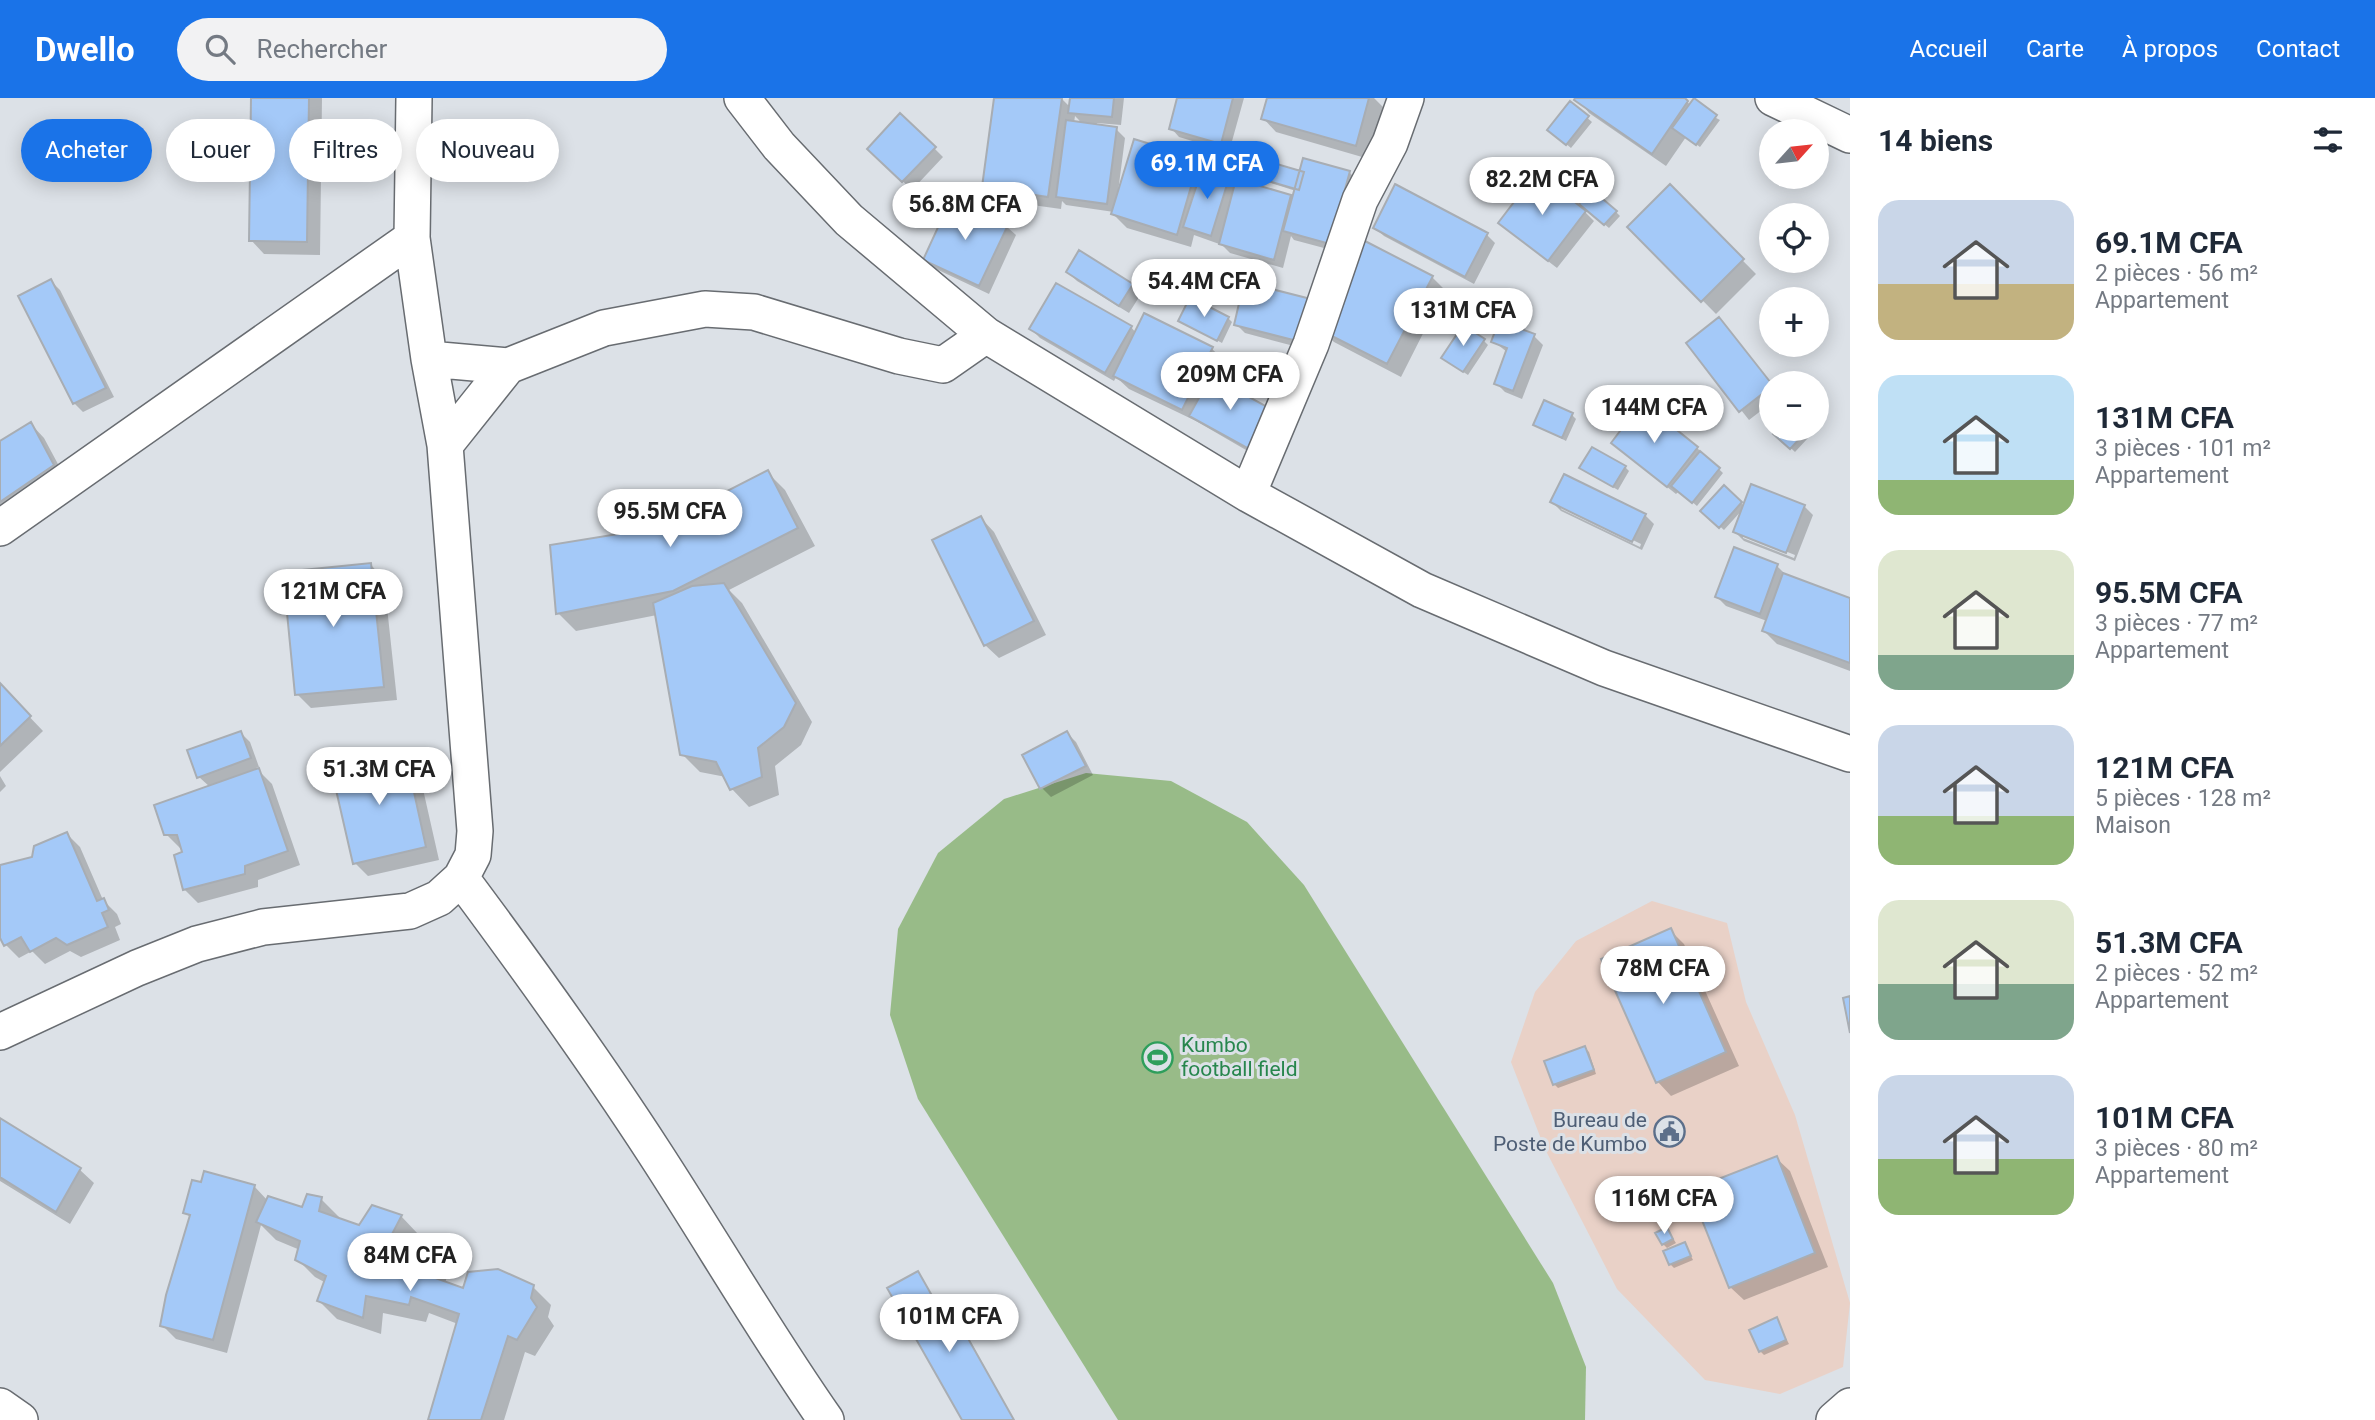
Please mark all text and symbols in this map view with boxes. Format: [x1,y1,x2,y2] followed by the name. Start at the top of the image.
[177,18,667,81] search box
[35,30,135,69] text: Dwello
[201,30,239,68] icon: search
[257,34,387,64] text: Rechercher
[1909,35,1988,63] text: Accueil
[2026,35,2084,63] text: Carte
[2122,35,2218,63] text: À propos
[2256,35,2340,63] text: Contact
[21,119,152,182] chip: Acheter
[166,119,275,182] chip: Louer
[289,119,402,182] chip: Filtres
[416,119,559,182] chip: Nouveau
[1759,119,1829,189] north arrow
[1759,119,1829,441] map controls
[2309,121,2347,159] icon: filters
[1878,123,1993,158] text: 14 biens
[1127,141,1287,201] pin: 69.1M CFA
[1150,150,1264,177] text: 69.1M CFA
[1462,158,1622,217] pin: 82.2M CFA
[1485,166,1599,193] text: 82.2M CFA
[885,183,1045,242] pin: 56.8M CFA
[908,191,1022,218] text: 56.8M CFA
[1759,203,1829,273] button: locate
[2095,225,2243,260] text: 69.1M CFA
[1934,228,2018,312] icon: home
[1124,260,1284,319] pin: 54.4M CFA
[2095,260,2258,287] text: 2 pièces · 56 m²
[1147,268,1261,295] text: 54.4M CFA
[1759,287,1829,357] button: +
[2095,287,2229,314] text: Appartement
[1391,288,1535,348] pin: 131M CFA
[1410,297,1516,324] text: 131M CFA
[1158,352,1302,412] pin: 209M CFA
[1177,361,1283,388] text: 209M CFA
[1759,371,1829,441] button: −
[1582,386,1726,445] pin: 144M CFA
[1601,394,1707,421] text: 144M CFA
[2095,400,2234,435] text: 131M CFA
[1934,403,2018,487] icon: home
[2095,435,2271,462] text: 3 pièces · 101 m²
[2095,462,2229,489] text: Appartement
[590,490,750,549] pin: 95.5M CFA
[613,498,727,525] text: 95.5M CFA
[261,570,405,629] pin: 121M CFA
[2095,575,2243,610] text: 95.5M CFA
[280,578,386,605] text: 121M CFA
[1934,578,2018,662] icon: home
[2095,610,2258,637] text: 3 pièces · 77 m²
[2095,637,2229,664] text: Appartement
[299,748,459,807] pin: 51.3M CFA
[2095,750,2234,785] text: 121M CFA
[1934,753,2018,837] icon: home
[322,756,436,783] text: 51.3M CFA
[2095,785,2271,812] text: 5 pièces · 128 m²
[2095,812,2171,839] text: Maison
[2095,925,2243,960] text: 51.3M CFA
[1934,928,2018,1012] icon: home
[1598,946,1728,1006] pin: 78M CFA
[1616,955,1710,982] text: 78M CFA
[2095,960,2258,987] text: 2 pièces · 52 m²
[2095,987,2229,1014] text: Appartement
[1181,1033,1297,1081] place label: Kumbo football field
[1141,1040,1175,1074] sports icon: Kumbo football field
[2095,1100,2234,1135] text: 101M CFA
[1934,1103,2018,1187] icon: home
[1493,1108,1647,1156] place label: Bureau de Poste de Kumbo
[1653,1115,1687,1149] public building icon: Bureau de Poste de Kumbo
[2095,1135,2258,1162] text: 3 pièces · 80 m²
[2095,1162,2229,1189] text: Appartement
[1592,1176,1736,1236] pin: 116M CFA
[1611,1185,1717,1212] text: 116M CFA
[345,1234,475,1293] pin: 84M CFA
[363,1242,457,1269] text: 84M CFA
[877,1294,1021,1354] pin: 101M CFA
[896,1303,1002,1330] text: 101M CFA

